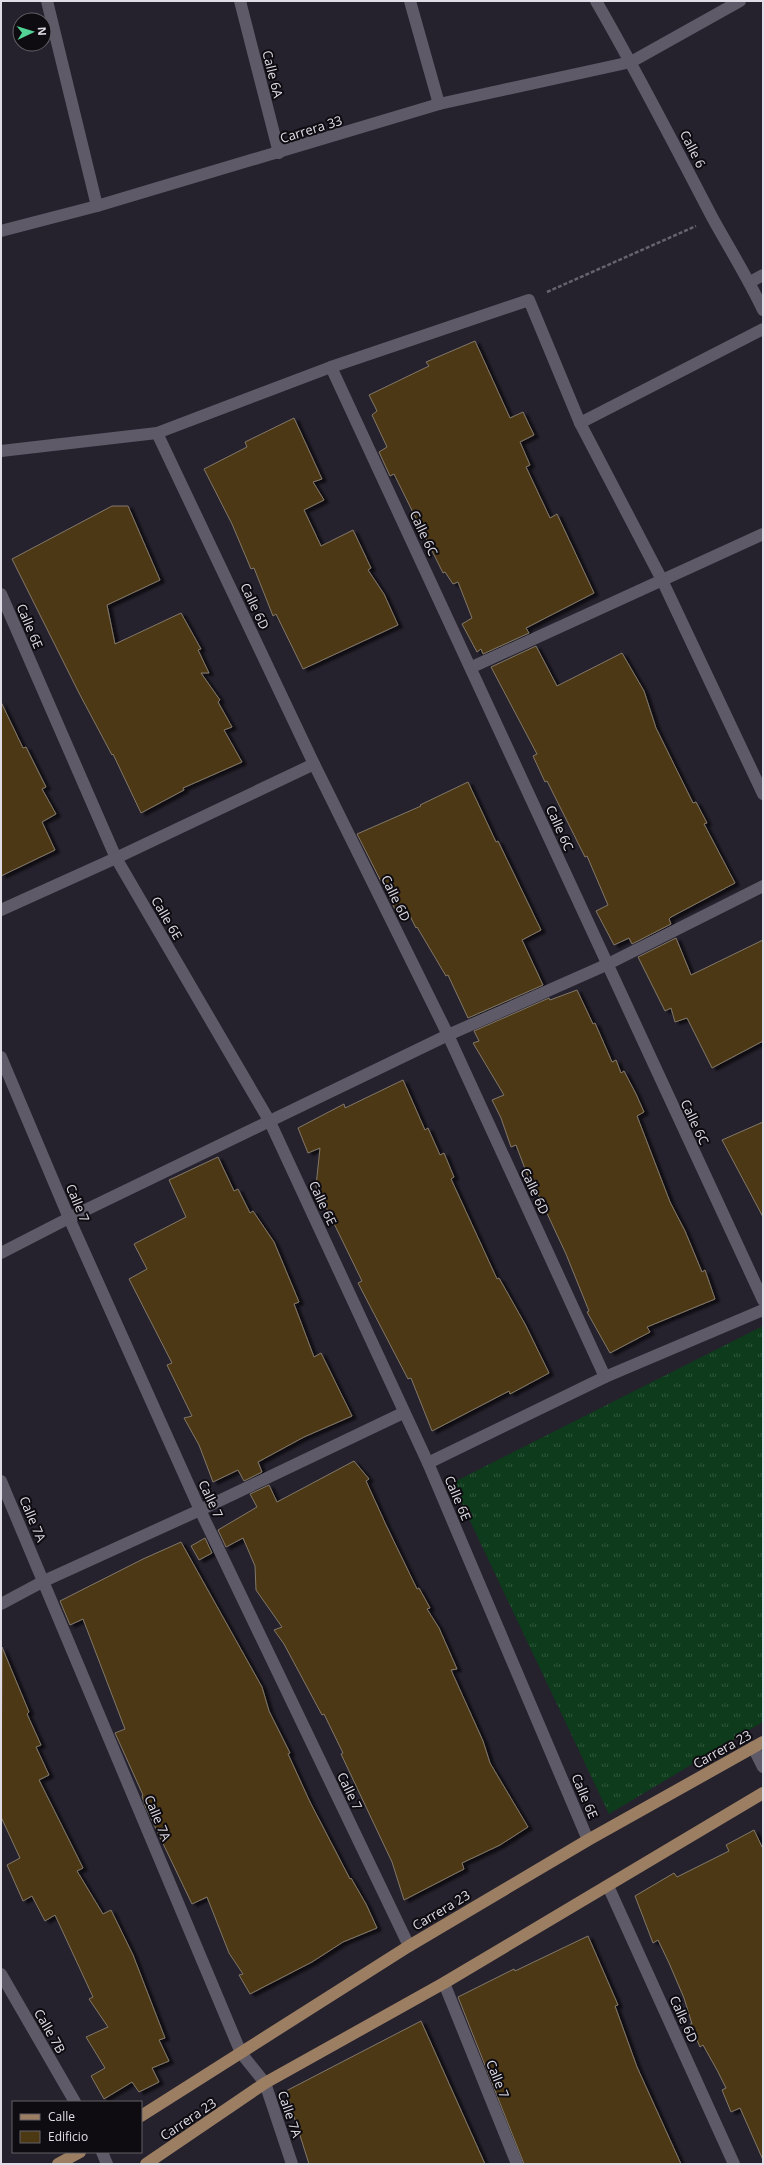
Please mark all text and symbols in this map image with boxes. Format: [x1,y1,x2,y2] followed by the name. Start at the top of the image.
[12,12,52,52] north arrow
[35,26,50,36] text: N
[258,48,288,100] street label: Calle 6A
[278,111,344,147] street label: Carrera 33
[676,127,710,171] street label: Calle 6
[406,507,442,559] street label: Calle 6C
[236,580,274,632] street label: Calle 6D
[12,601,48,651] street label: Calle 6E
[542,802,578,854] street label: Calle 6C
[377,872,415,924] street label: Calle 6D
[147,893,187,943] street label: Calle 6E
[677,1096,713,1148] street label: Calle 6C
[516,1165,554,1217] street label: Calle 6D
[305,1178,341,1228] street label: Calle 6E
[62,1181,94,1225] street label: Calle 7
[440,1473,476,1523] street label: Calle 6E
[194,1477,228,1521] street label: Calle 7
[15,1493,51,1545] street label: Calle 7A
[690,1726,754,1772] street label: Carrera 23
[333,1769,367,1813] street label: Calle 7
[567,1771,603,1821] street label: Calle 6E
[140,1792,176,1844] street label: Calle 7A
[409,1886,473,1934] street label: Carrera 23
[666,1993,702,2045] street label: Calle 6D
[30,2006,70,2056] street label: Calle 7B
[482,2057,514,2101] street label: Calle 7
[274,2088,307,2141] street label: Calle 7A
[156,2094,220,2144] street label: Carrera 23
[12,2101,142,2153] legend
[48,2108,75,2125] text: Calle
[48,2128,88,2145] text: Edificio

